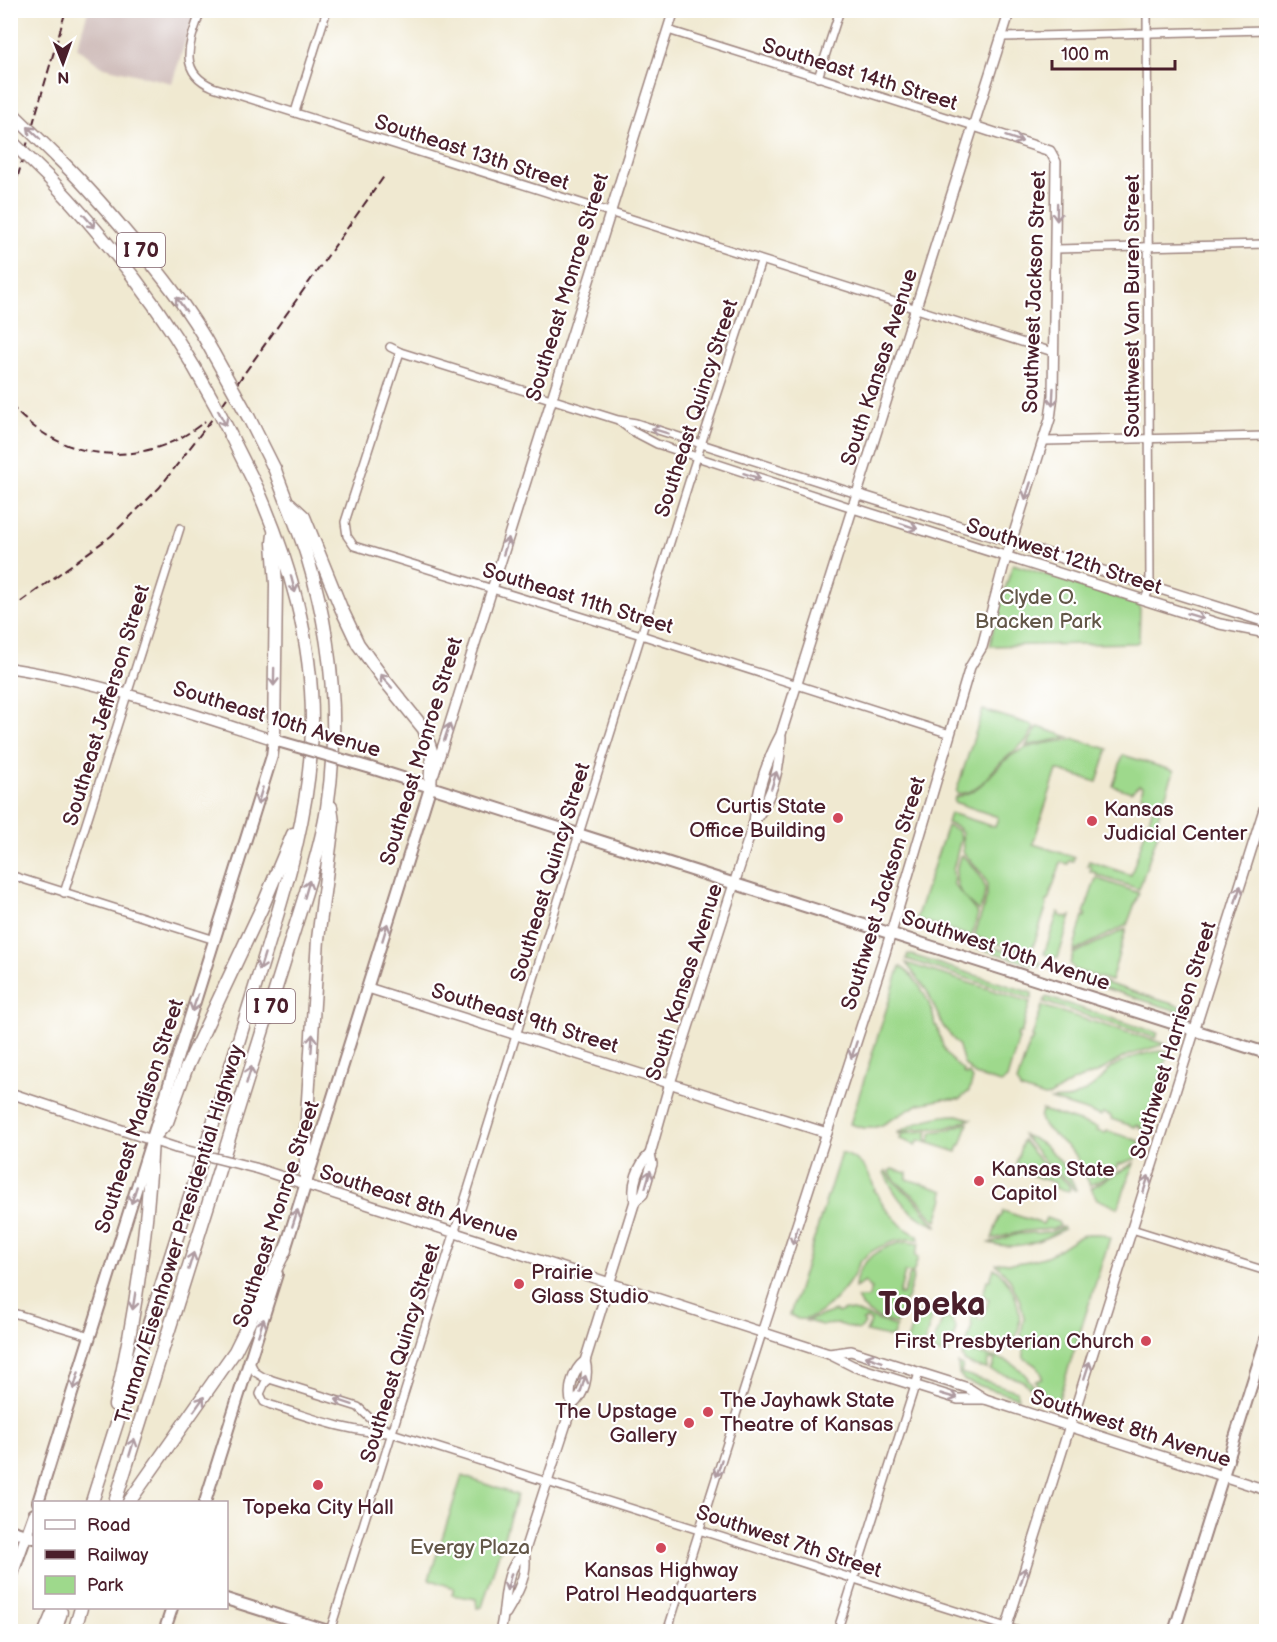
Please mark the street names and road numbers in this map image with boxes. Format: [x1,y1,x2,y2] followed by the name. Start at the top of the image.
[759,33,961,116] street label: Southeast 14th Street
[371,109,573,196] street label: Southeast 13th Street
[521,169,614,404] street label: Southeast Monroe Street
[1018,170,1051,414] street label: Southwest Jackson Street
[1120,174,1145,438] street label: Southwest Van Buren Street
[117,233,165,267] road number: I 70
[836,265,923,469] street label: South Kansas Avenue
[649,295,744,520] street label: Southeast Quincy Street
[963,513,1165,600] street label: Southwest 12th Street
[479,558,677,640] street label: Southeast 11th Street
[58,581,155,829] street label: Southeast Jefferson Street
[375,633,468,868] street label: Southeast Monroe Street
[170,676,384,763] street label: Southeast 10th Avenue
[505,759,596,985] street label: Southeast Quincy Street
[836,773,931,1013] street label: Southwest Jackson Street
[641,880,728,1084] street label: South Kansas Avenue
[899,905,1113,996] street label: Southwest 10th Avenue
[1125,918,1222,1162] street label: Southwest Harrison Street
[428,978,622,1059] street label: Southeast 9th Street
[247,989,295,1023] road number: I 70
[90,995,189,1237] street label: Southeast Madison Street
[110,1041,249,1427] street label: Truman/Eisenhower Presidential Highway
[228,1097,325,1331] street label: Southeast Monroe Street
[316,1160,521,1247] street label: Southeast 8th Avenue
[355,1240,446,1466] street label: Southeast Quincy Street
[1027,1384,1234,1473] street label: Southwest 8th Avenue
[693,1500,885,1583] street label: Southwest 7th Street

